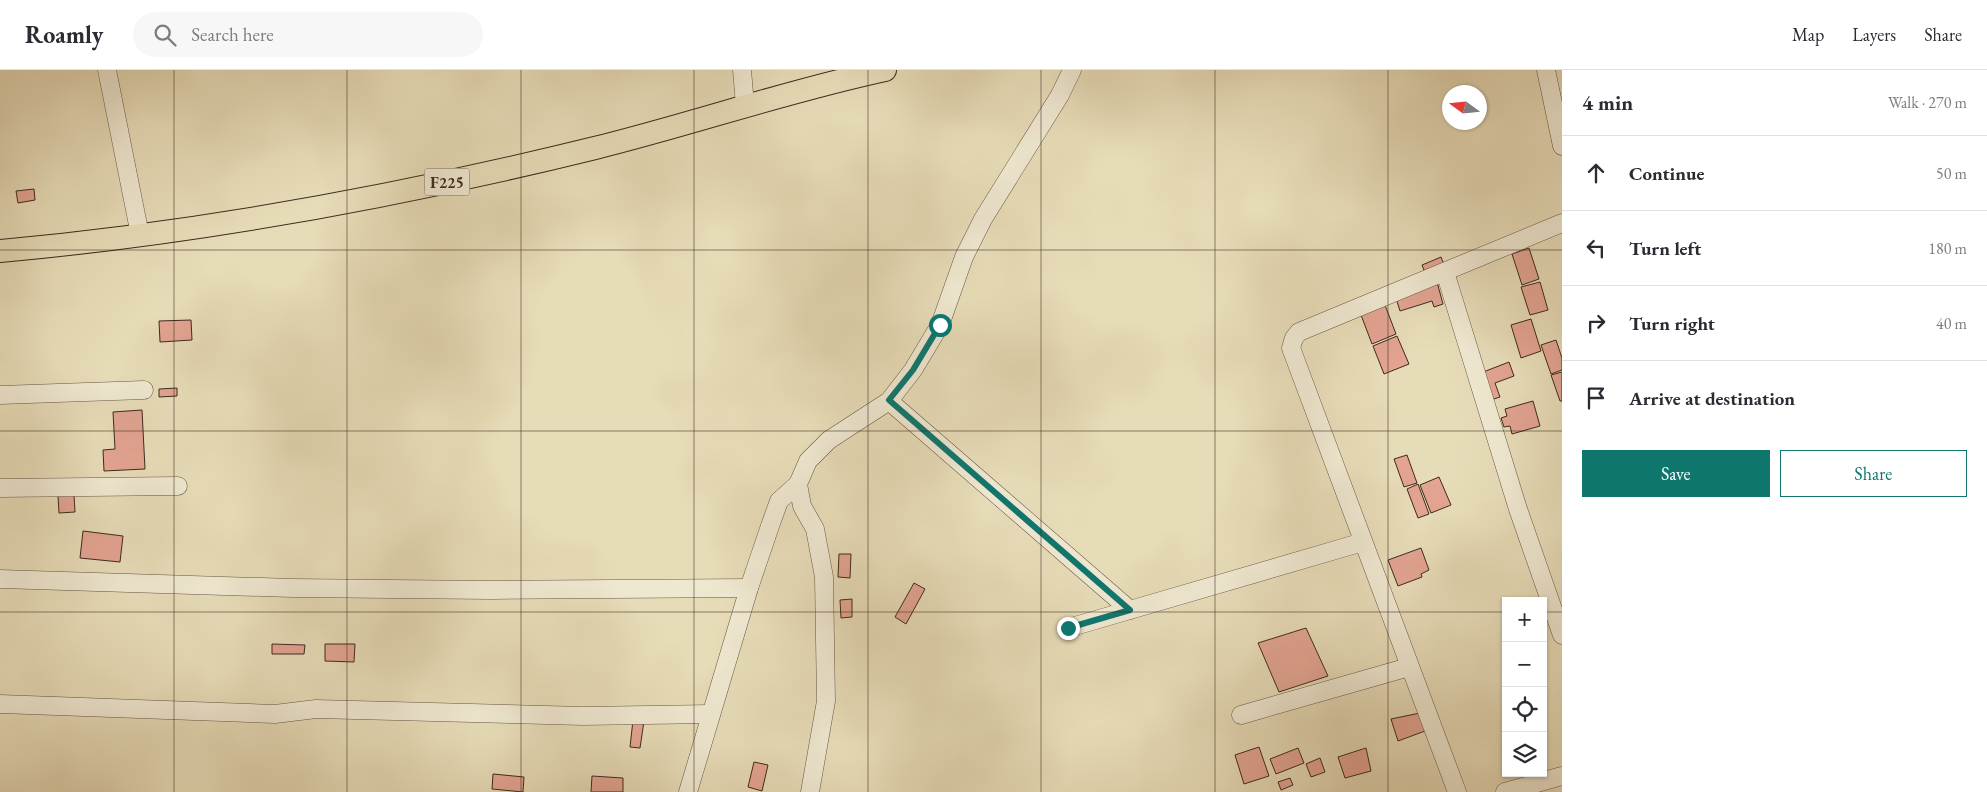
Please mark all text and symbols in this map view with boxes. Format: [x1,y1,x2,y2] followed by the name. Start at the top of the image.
[133,12,483,57] search box
[25,19,103,50] text: Roamly
[151,21,179,49] icon: search
[191,22,274,47] text: Search here
[1792,23,1824,46] text: Map
[1852,23,1896,46] text: Layers
[1924,23,1962,46] text: Share
[1442,85,1487,130] north arrow
[1582,89,1633,116] text: 4 min
[1888,92,1967,113] text: Walk · 270 m
[1582,159,1610,187] icon: ahead
[1629,161,1704,186] text: Continue
[1936,163,1967,184] text: 50 m
[424,168,470,195] road number: F225
[1582,234,1610,262] icon: left
[1629,236,1701,261] text: Turn left
[1928,238,1967,259] text: 180 m
[1582,309,1610,337] icon: right
[1629,311,1715,336] text: Turn right
[1936,313,1967,334] text: 40 m
[929,314,952,337] route start
[1582,384,1610,412] icon: arrive
[1629,386,1795,411] text: Arrive at destination
[1582,450,1770,497] button: Save
[1780,450,1967,497] button: Share
[1502,597,1547,777] map controls
[1502,597,1547,642] button: +
[1057,617,1080,640] route end
[1502,642,1547,687] button: −
[1502,687,1547,732] button: locate
[1502,732,1547,777] button: layers

